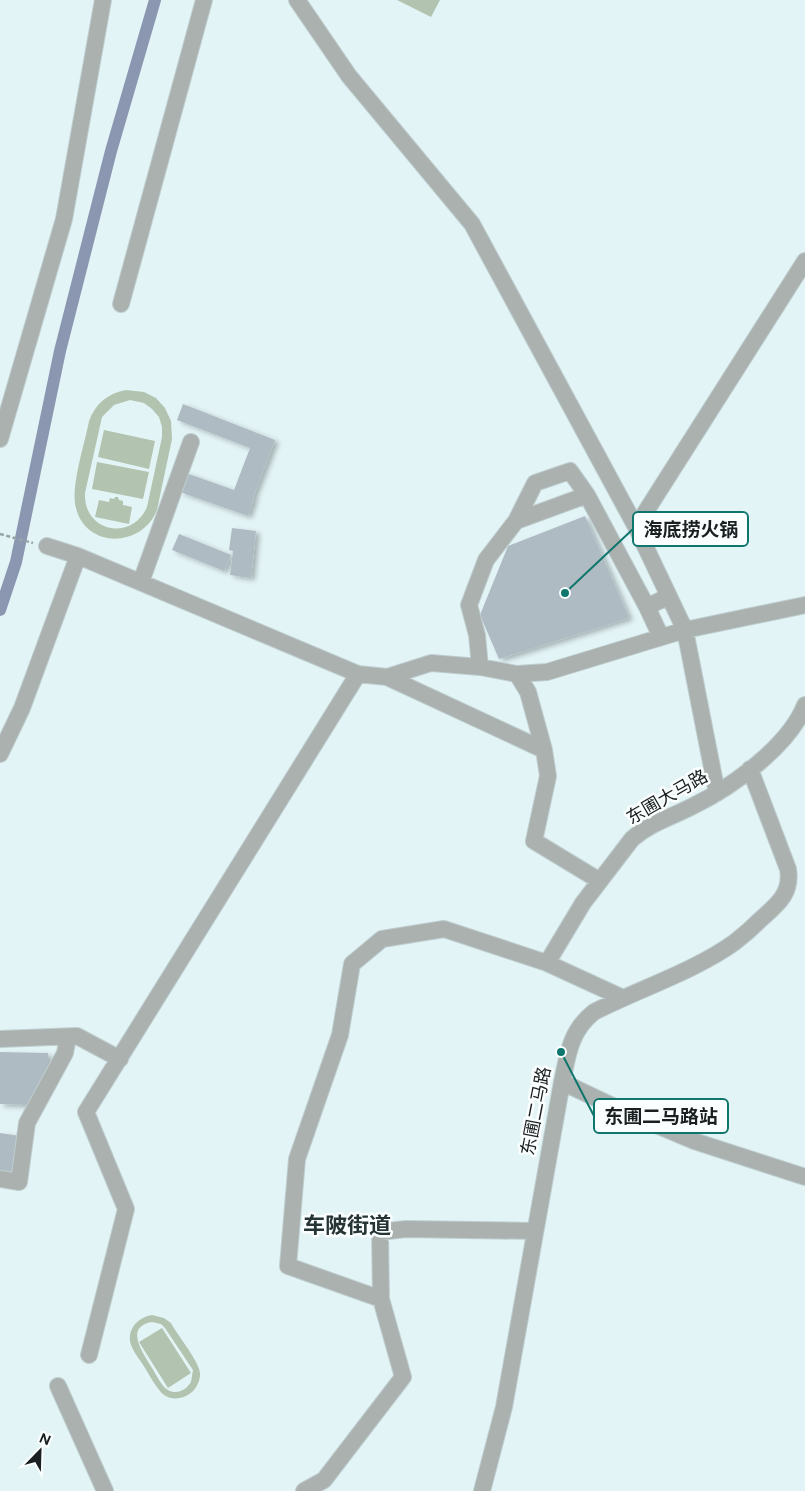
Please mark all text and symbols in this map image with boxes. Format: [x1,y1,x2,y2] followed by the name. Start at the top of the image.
[633,512,748,546] callout: 海底捞火锅
[643,518,739,541] text: 海底捞火锅
[623,765,711,829] street label: 东圃大马路
[517,1065,555,1157] street label: 东圃二马路
[594,1099,728,1133] callout: 东圃二马路站
[604,1105,718,1128] text: 东圃二马路站
[303,1212,391,1239] district label: 车陂街道
[15,1426,65,1476] north arrow
[37,1430,53,1449] text: N

